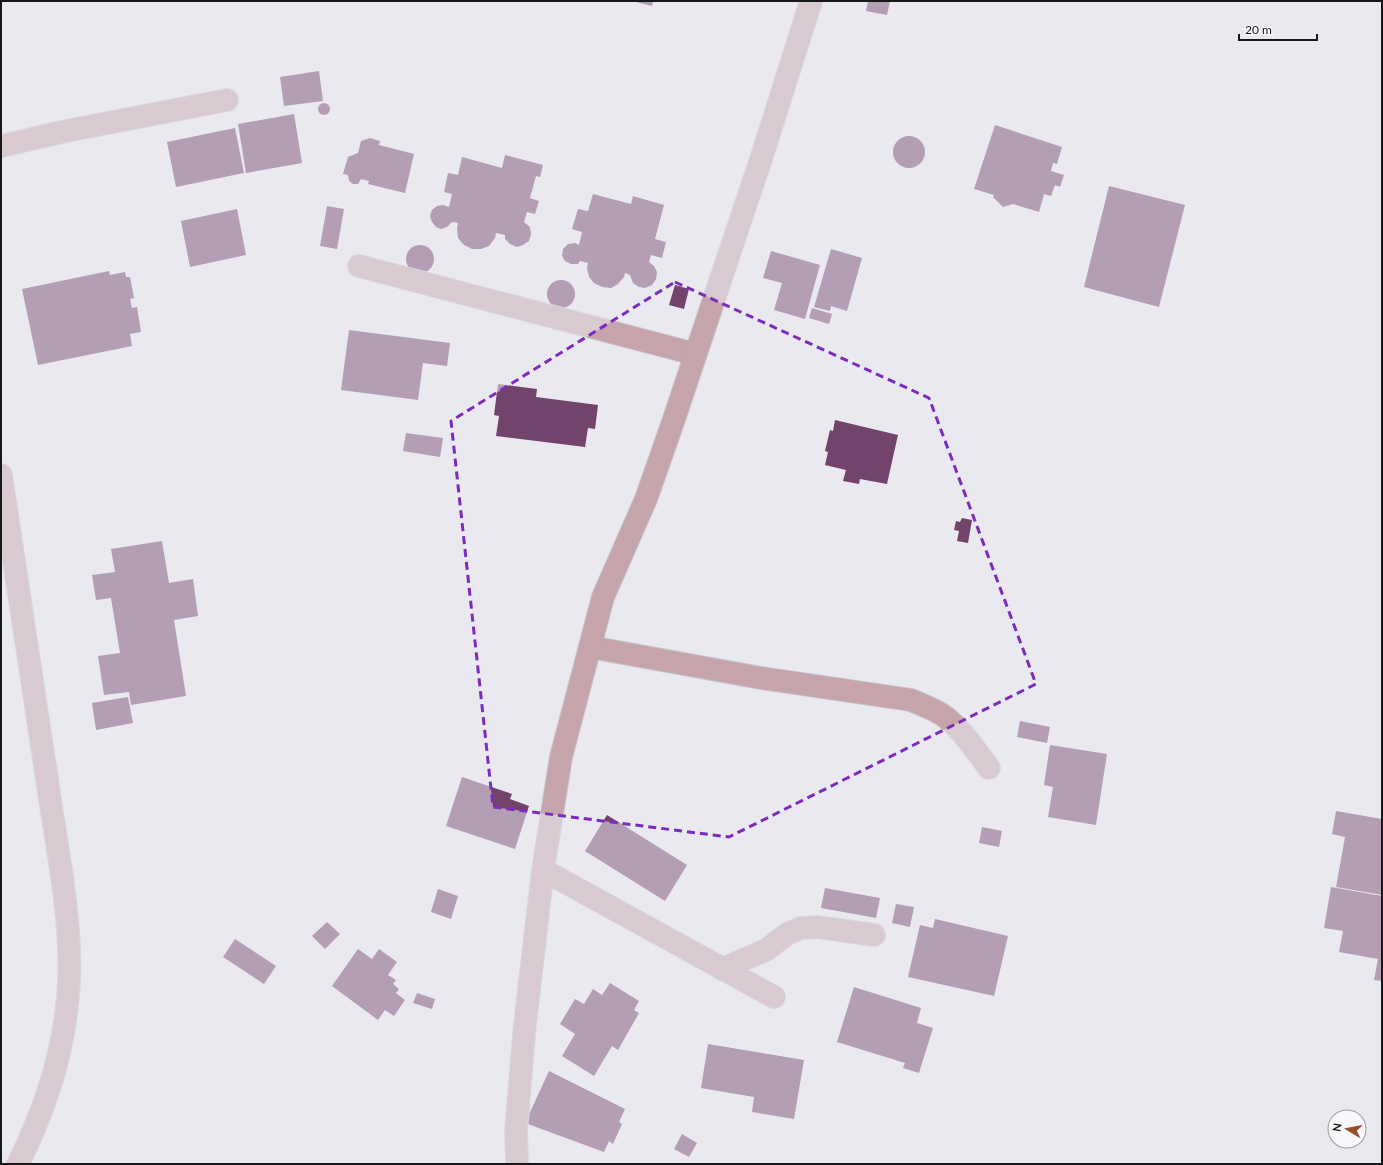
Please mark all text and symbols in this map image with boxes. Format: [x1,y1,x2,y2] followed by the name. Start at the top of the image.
[1239,16,1317,42] scale bar
[1245,22,1272,37] text: 20 m
[1327,1109,1367,1149] north arrow
[1330,1122,1344,1132] text: N

